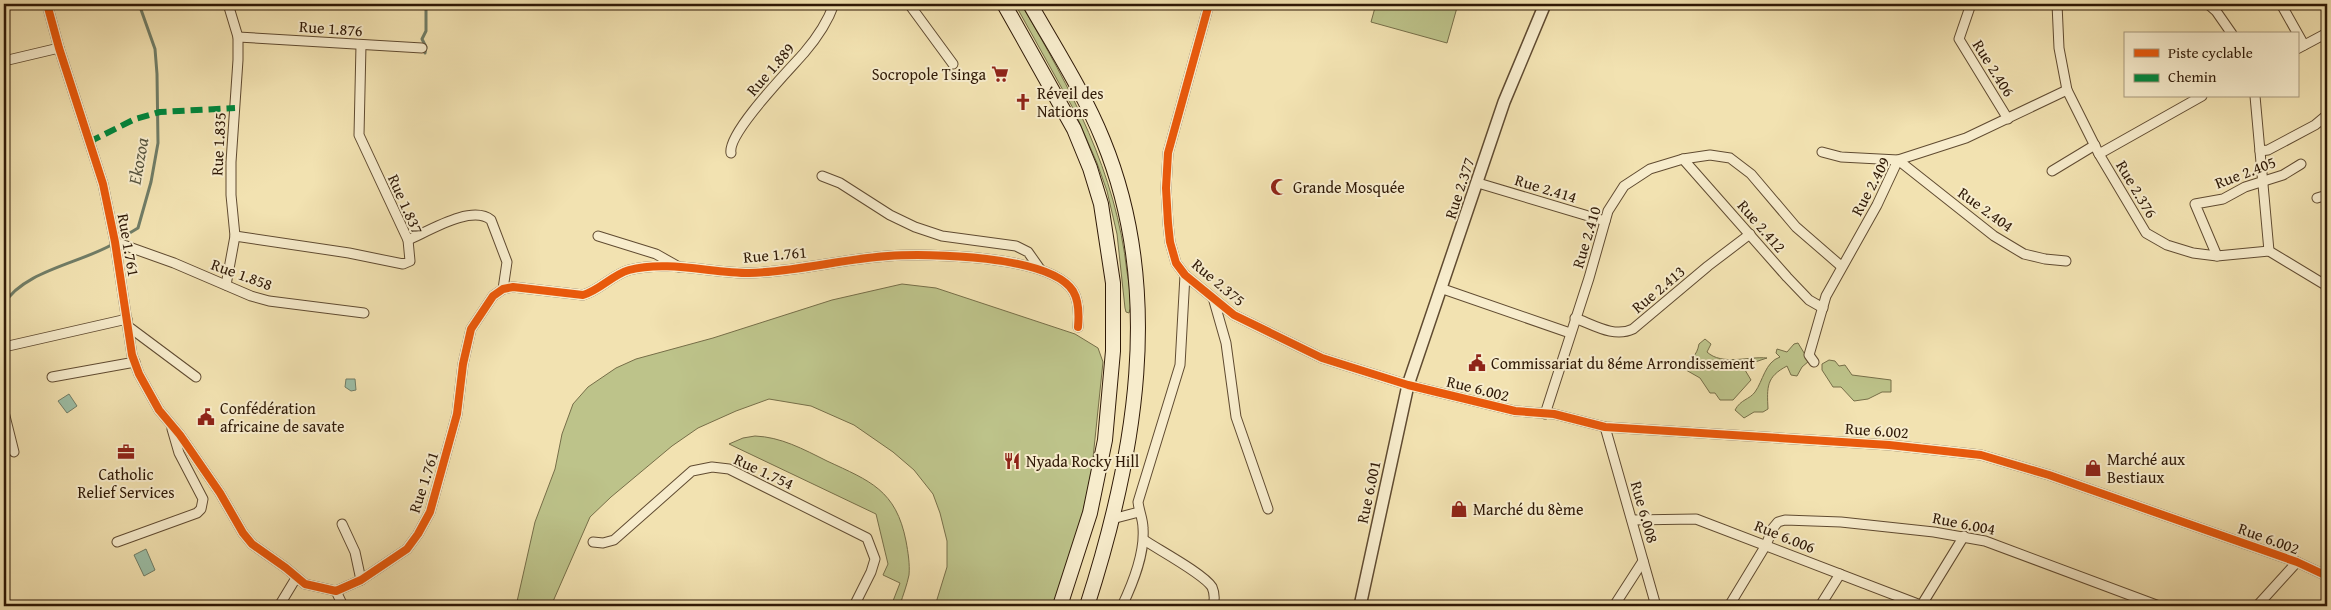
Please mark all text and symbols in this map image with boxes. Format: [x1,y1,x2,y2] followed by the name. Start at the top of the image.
[298,14,364,42] street label: Rue 1.876
[2124,32,2298,98] legend
[1967,35,2021,102] street label: Rue 2.406
[740,37,800,101] street label: Rue 1.889
[2168,42,2253,63] text: Piste cyclable
[872,62,986,86] place label: Socropole Tsinga
[990,64,1010,84] supermarket icon: Socropole Tsinga
[2168,66,2217,87] text: Chemin
[1037,81,1104,123] place label: Réveil des Nations
[1013,92,1033,112] church icon: Réveil des Nations
[204,112,232,176] street label: Rue 1.835
[120,135,156,188] water label: Ekozoa
[2211,149,2279,195] street label: Rue 2.405
[1844,152,1896,220] street label: Rue 2.409
[1438,154,1480,222] street label: Rue 2.377
[2110,156,2164,223] street label: Rue 2.376
[1512,167,1580,209] street label: Rue 2.414
[382,170,430,238] street label: Rue 1.837
[1293,175,1405,199] place label: Grande Mosquée
[1269,177,1289,197] mosque icon: Grande Mosquée
[1953,181,2019,238] street label: Rue 2.404
[1732,194,1792,258] street label: Rue 2.412
[1565,203,1607,271] street label: Rue 2.410
[112,212,146,278] street label: Rue 1.761
[742,239,808,269] street label: Rue 1.761
[208,252,276,296] street label: Rue 1.858
[1187,252,1251,312] street label: Rue 2.375
[1626,259,1690,319] street label: Rue 2.413
[1491,351,1755,375] place label: Commissariat du 8éme Arrondissement
[1467,353,1487,373] public building icon: Commissariat du 8éme Arrondissement
[1444,369,1512,407] street label: Rue 6.002
[220,396,345,438] place label: Confédération africaine de savate
[196,407,216,427] public building icon: Confédération africaine de savate
[1844,416,1910,444] street label: Rue 6.002
[116,442,136,462] office icon: Catholic Relief Services
[730,447,798,495] street label: Rue 1.754
[2107,447,2186,489] place label: Marché aux Bestiaux
[402,448,444,516] street label: Rue 1.761
[1026,449,1140,473] place label: Nyada Rocky Hill
[1002,451,1022,471] restaurant icon: Nyada Rocky Hill
[1350,458,1386,526] street label: Rue 6.001
[2083,458,2103,478] shop icon: Marché aux Bestiaux
[77,462,175,504] place label: Catholic Relief Services
[1625,478,1665,546] street label: Rue 6.008
[1473,497,1583,521] place label: Marché du 8ème
[1449,499,1469,519] shop icon: Marché du 8ème
[1930,505,1998,541] street label: Rue 6.004
[1751,513,1819,559] street label: Rue 6.006
[2235,516,2303,560] street label: Rue 6.002

